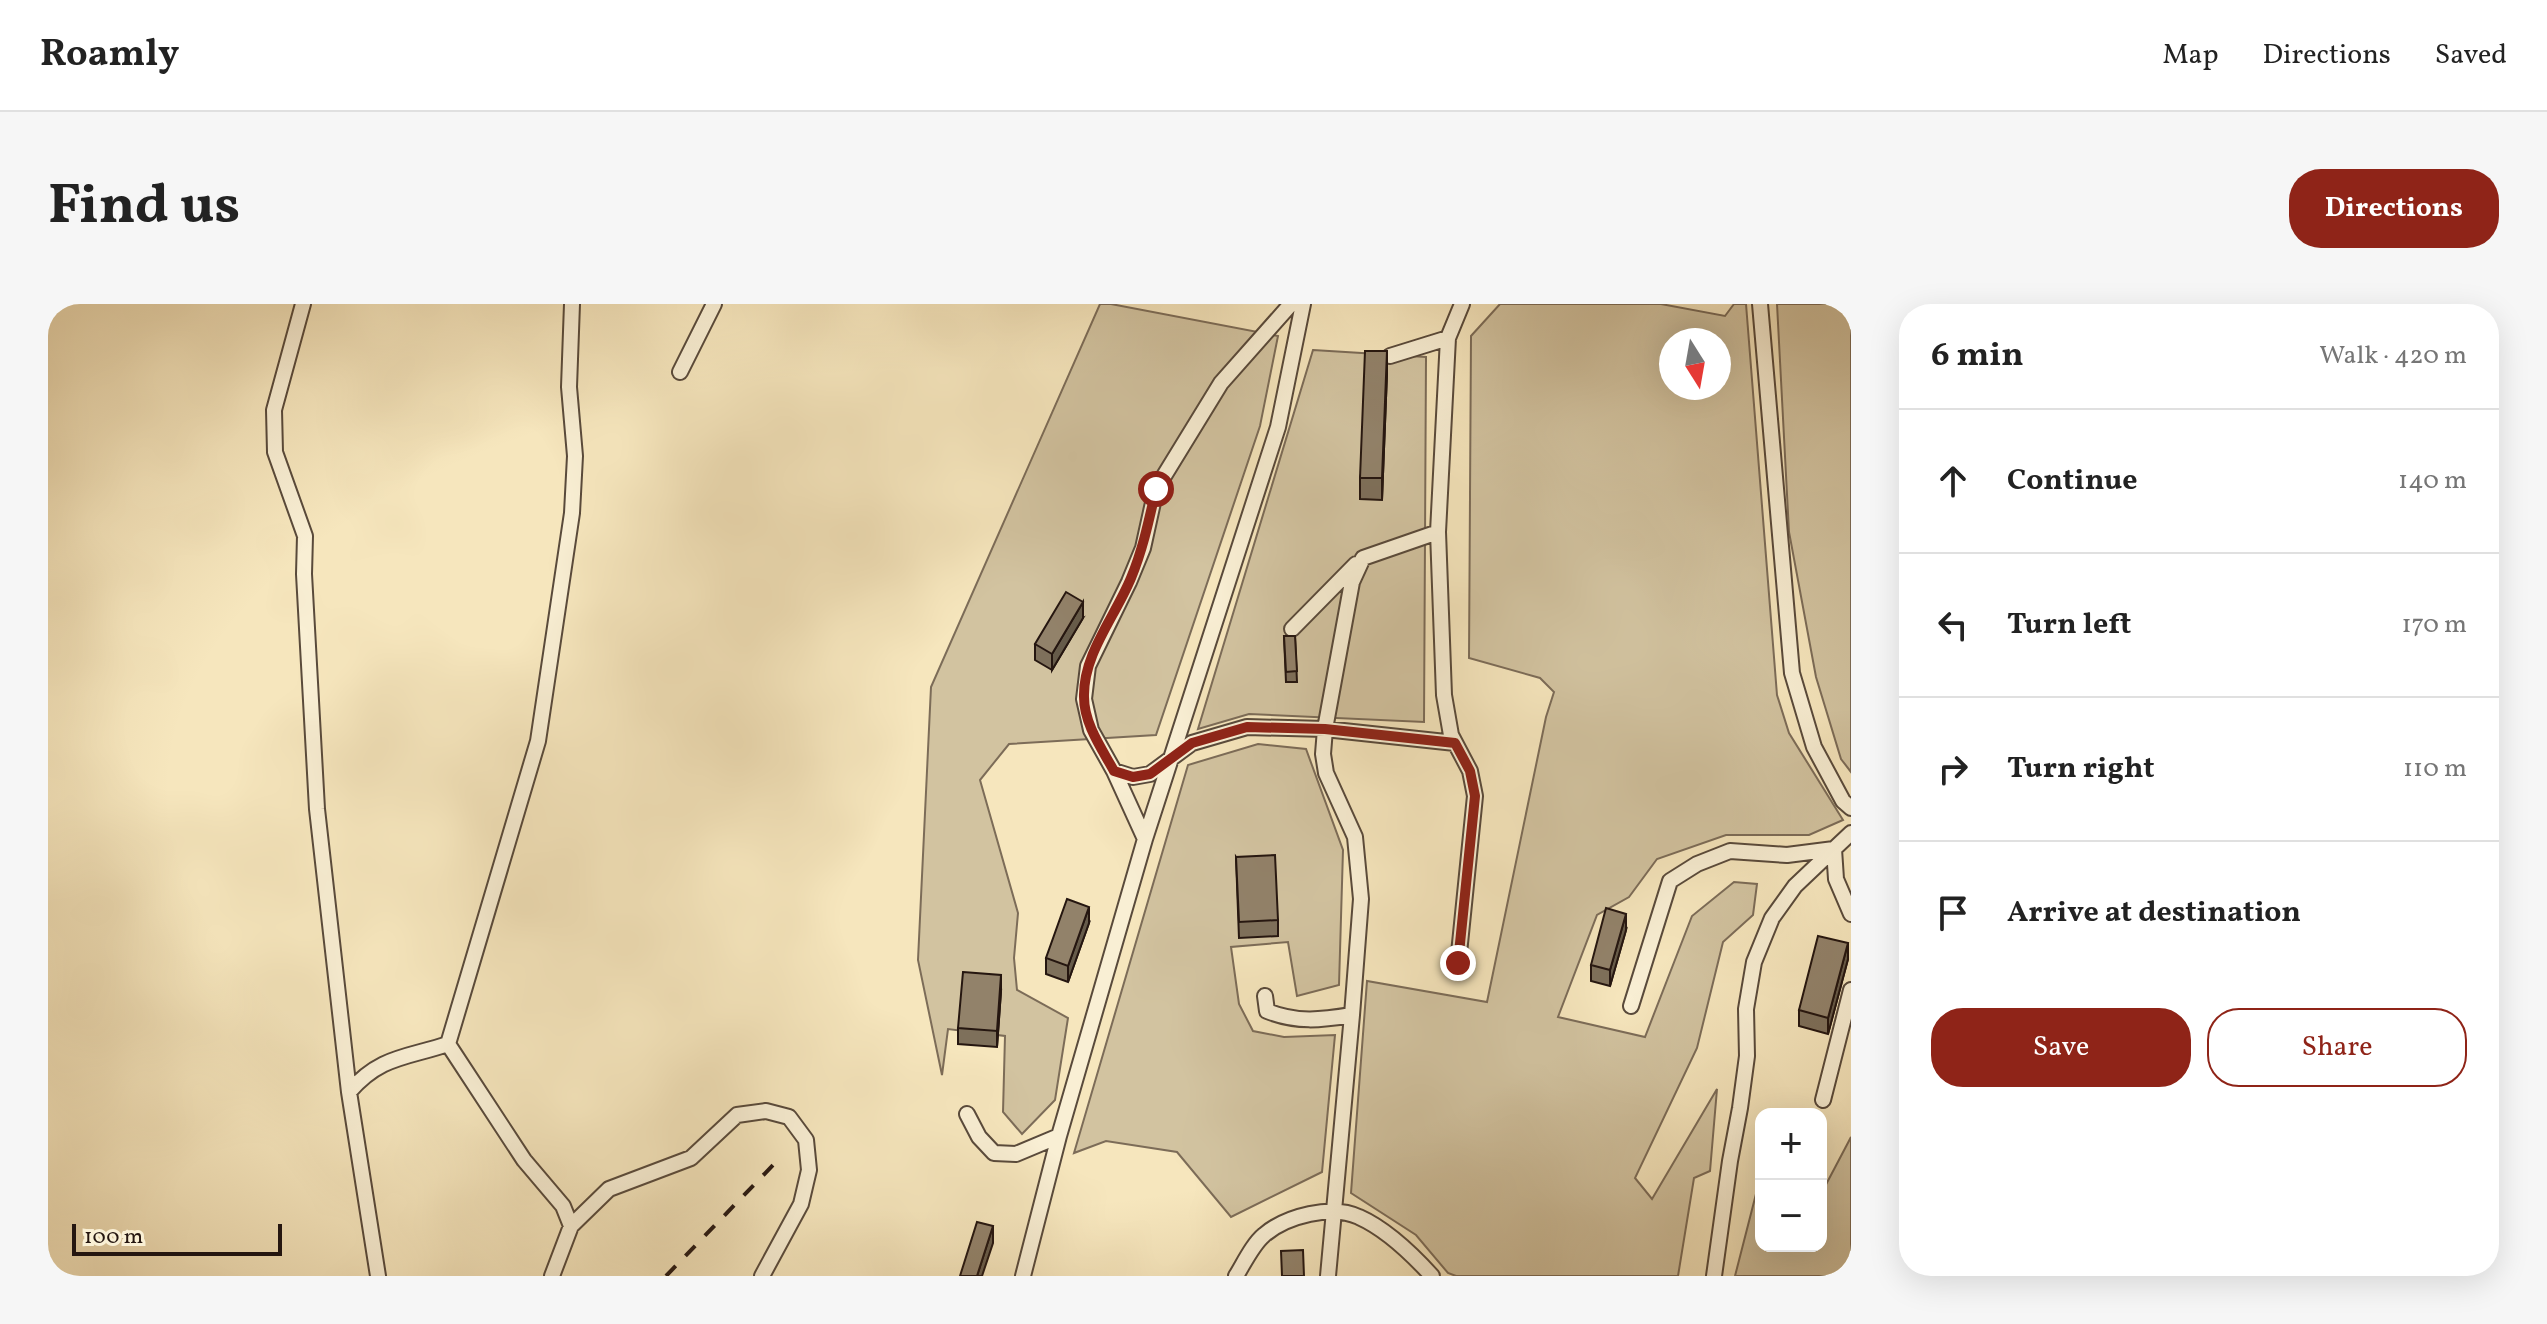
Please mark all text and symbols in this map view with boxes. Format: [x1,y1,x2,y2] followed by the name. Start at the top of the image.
[40,29,179,82] text: Roamly
[2163,36,2219,75] text: Map
[2263,36,2391,75] text: Directions
[2435,36,2507,75] text: Saved
[48,169,240,247] text: Find us
[2289,169,2499,248] button: Directions
[1659,328,1731,400] north arrow
[1931,333,2024,380] text: 6 min
[2319,338,2467,374] text: Walk · 420 m
[1931,459,1975,503] icon: ahead
[2007,460,2138,502] text: Continue
[2398,463,2467,499] text: 140 m
[1138,471,1174,507] route start
[1931,603,1975,647] icon: left
[2007,604,2131,646] text: Turn left
[2402,607,2467,643] text: 170 m
[1931,747,1975,791] icon: right
[2007,748,2155,790] text: Turn right
[2403,751,2467,787] text: 110 m
[1931,891,1975,935] icon: arrive
[2007,892,2301,934] text: Arrive at destination
[1440,945,1476,981] route end
[1931,1008,2191,1087] button: Save
[2207,1008,2467,1087] button: Share
[1755,1108,1827,1252] map controls
[1755,1108,1827,1180] button: +
[1755,1180,1827,1252] button: −
[72,1220,282,1256] scale bar
[84,1222,143,1253] text: 100 m

